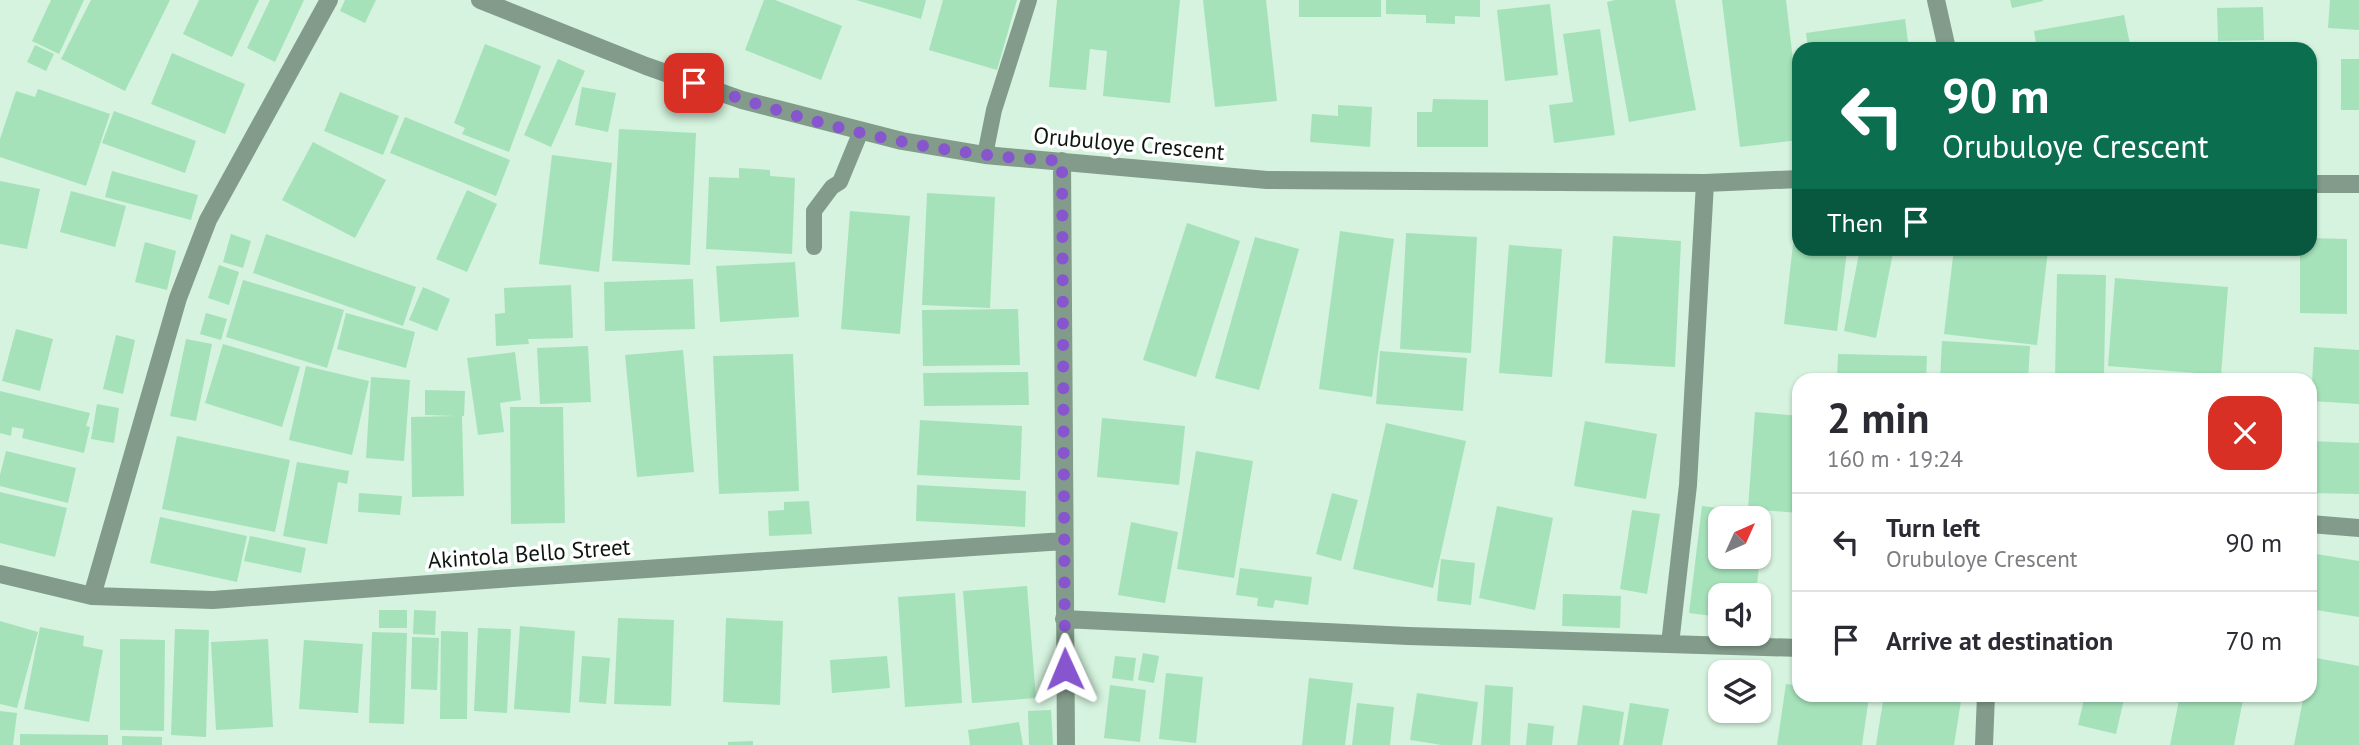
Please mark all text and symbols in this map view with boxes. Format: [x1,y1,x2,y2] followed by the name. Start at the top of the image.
[664,53,724,113] pin
[1942,63,2049,127] text: 90 m
[675,64,713,102] icon: arrive
[1827,70,1918,161] icon: left
[1032,120,1226,166] street label: Orubuloye Crescent
[1942,125,2209,167] text: Orubuloye Crescent
[1897,203,1935,241] icon: arrive
[1827,206,1883,239] text: Then
[1827,390,1929,445] text: 2 min
[2208,396,2282,470] button: close
[1827,444,1963,473] text: 160 m · 19:24
[1708,506,1771,569] north arrow
[1708,506,1771,723] map controls
[1886,511,1980,544] text: Turn left
[1827,523,1865,561] icon: left
[2226,526,2282,559] text: 90 m
[427,531,632,575] street label: Akintola Bello Street
[1886,544,2078,573] text: Orubuloye Crescent
[1708,583,1771,646] button: sound
[1827,621,1865,659] icon: arrive
[1886,624,2113,657] text: Arrive at destination
[2226,624,2282,657] text: 70 m
[1028,632,1102,706] position arrow
[1708,660,1771,723] button: layers

